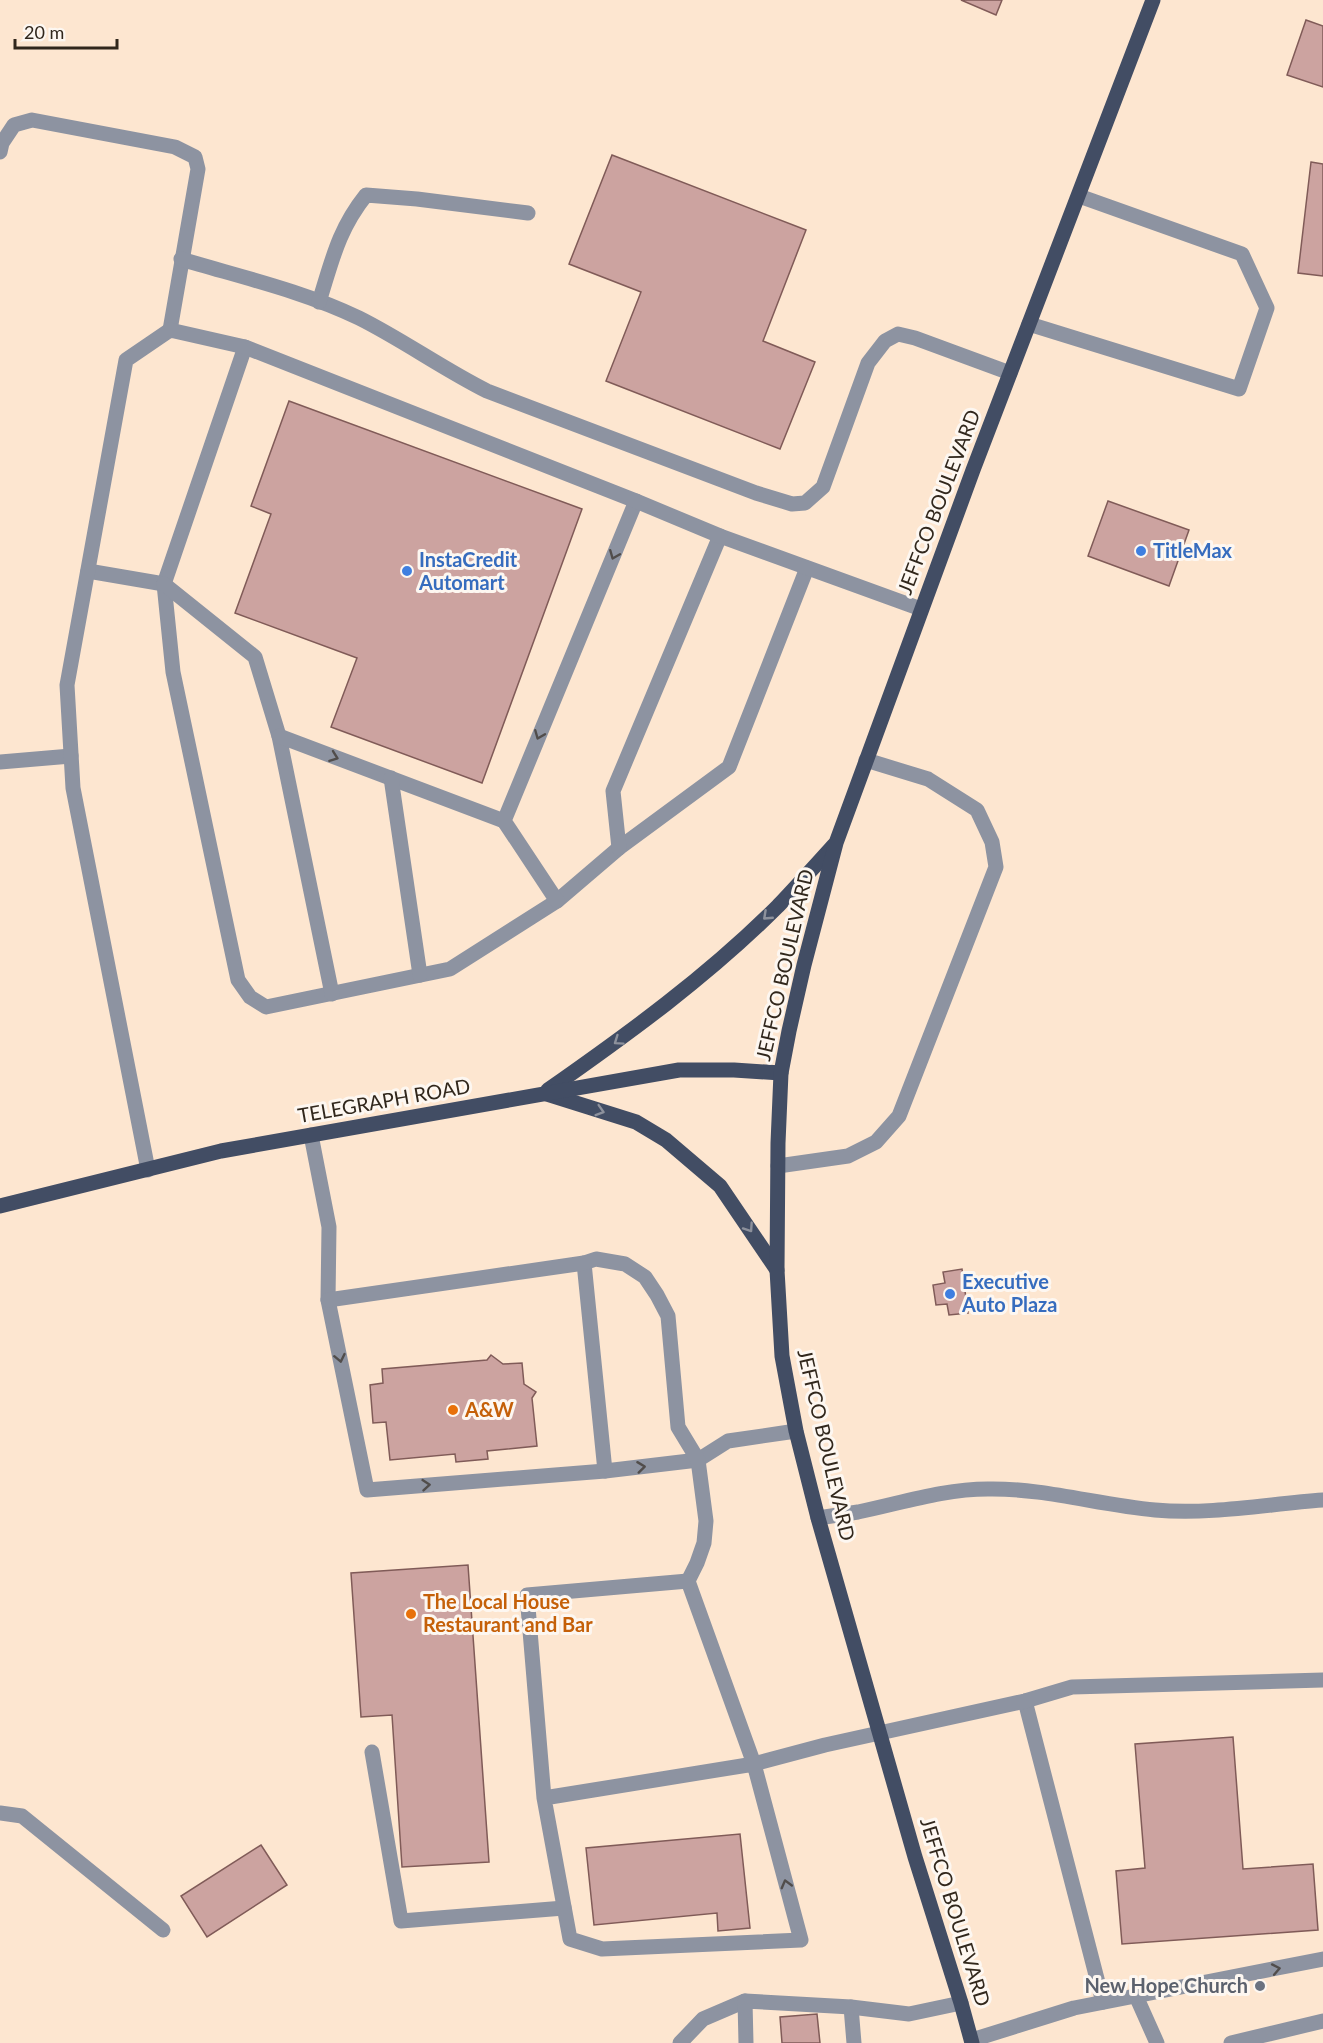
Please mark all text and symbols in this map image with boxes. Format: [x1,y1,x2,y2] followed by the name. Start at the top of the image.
[15,12,117,50] scale bar
[24,21,64,43] text: 20 m
[892,406,984,597] street label: JEFFCO BOULEVARD
[1153,538,1233,562] place label: TitleMax
[1134,544,1148,558] marker: TitleMax
[418,547,518,594] place label: InstaCredit Automart
[609,549,621,560] one-way arrow
[400,564,414,578] marker: InstaCredit Automart
[534,729,546,740] one-way arrow
[328,750,339,762] one-way arrow
[750,867,818,1063] street label: JEFFCO BOULEVARD
[763,909,774,920] one-way arrow
[613,1034,624,1045] one-way arrow
[296,1073,472,1127] street label: TELEGRAPH ROAD
[594,1103,605,1116] one-way arrow
[742,1222,753,1233] one-way arrow
[961,1269,1057,1316] place label: Executive Auto Plaza
[943,1287,957,1301] marker: Executive Auto Plaza
[793,1347,861,1543] street label: JEFFCO BOULEVARD
[332,1352,345,1362] one-way arrow
[464,1397,514,1421] place label: A&W
[446,1403,460,1417] marker: A&W
[637,1461,646,1473] one-way arrow
[422,1479,431,1492] one-way arrow
[423,1589,593,1636] place label: The Local House Restaurant and Bar
[404,1607,418,1621] marker: The Local House Restaurant and Bar
[916,1815,996,2009] street label: JEFFCO BOULEVARD
[780,1879,793,1889] one-way arrow
[1270,1963,1280,1976] one-way arrow
[1084,1973,1248,1997] place label: New Hope Church
[1253,1979,1267,1993] marker: New Hope Church

